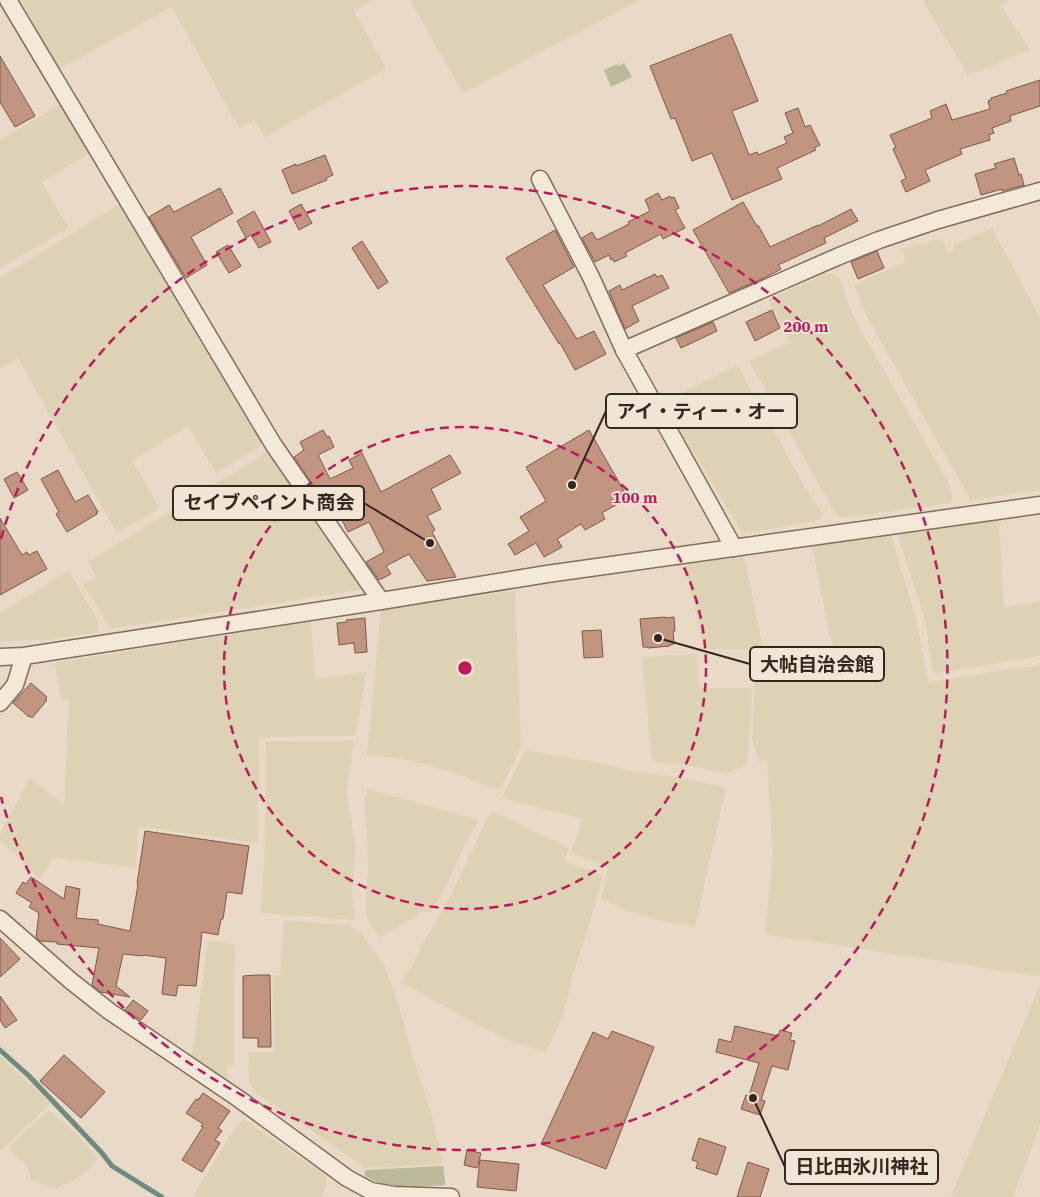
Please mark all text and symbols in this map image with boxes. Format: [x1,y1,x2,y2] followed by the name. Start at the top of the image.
[783,317,829,336] text: 200 m
[606,394,797,428] callout: アイ・ティー・オー
[617,399,785,423] text: アイ・ティー・オー
[173,486,364,520] callout: セイブペイント商会
[612,488,658,507] text: 100 m
[183,490,355,514] text: セイブペイント商会
[750,647,884,681] callout: 大帖自治会館
[760,652,874,676] text: 大帖自治会館
[456,659,474,677] centre of rings
[785,1150,938,1184] callout: 日比田氷川神社
[795,1154,929,1178] text: 日比田氷川神社

